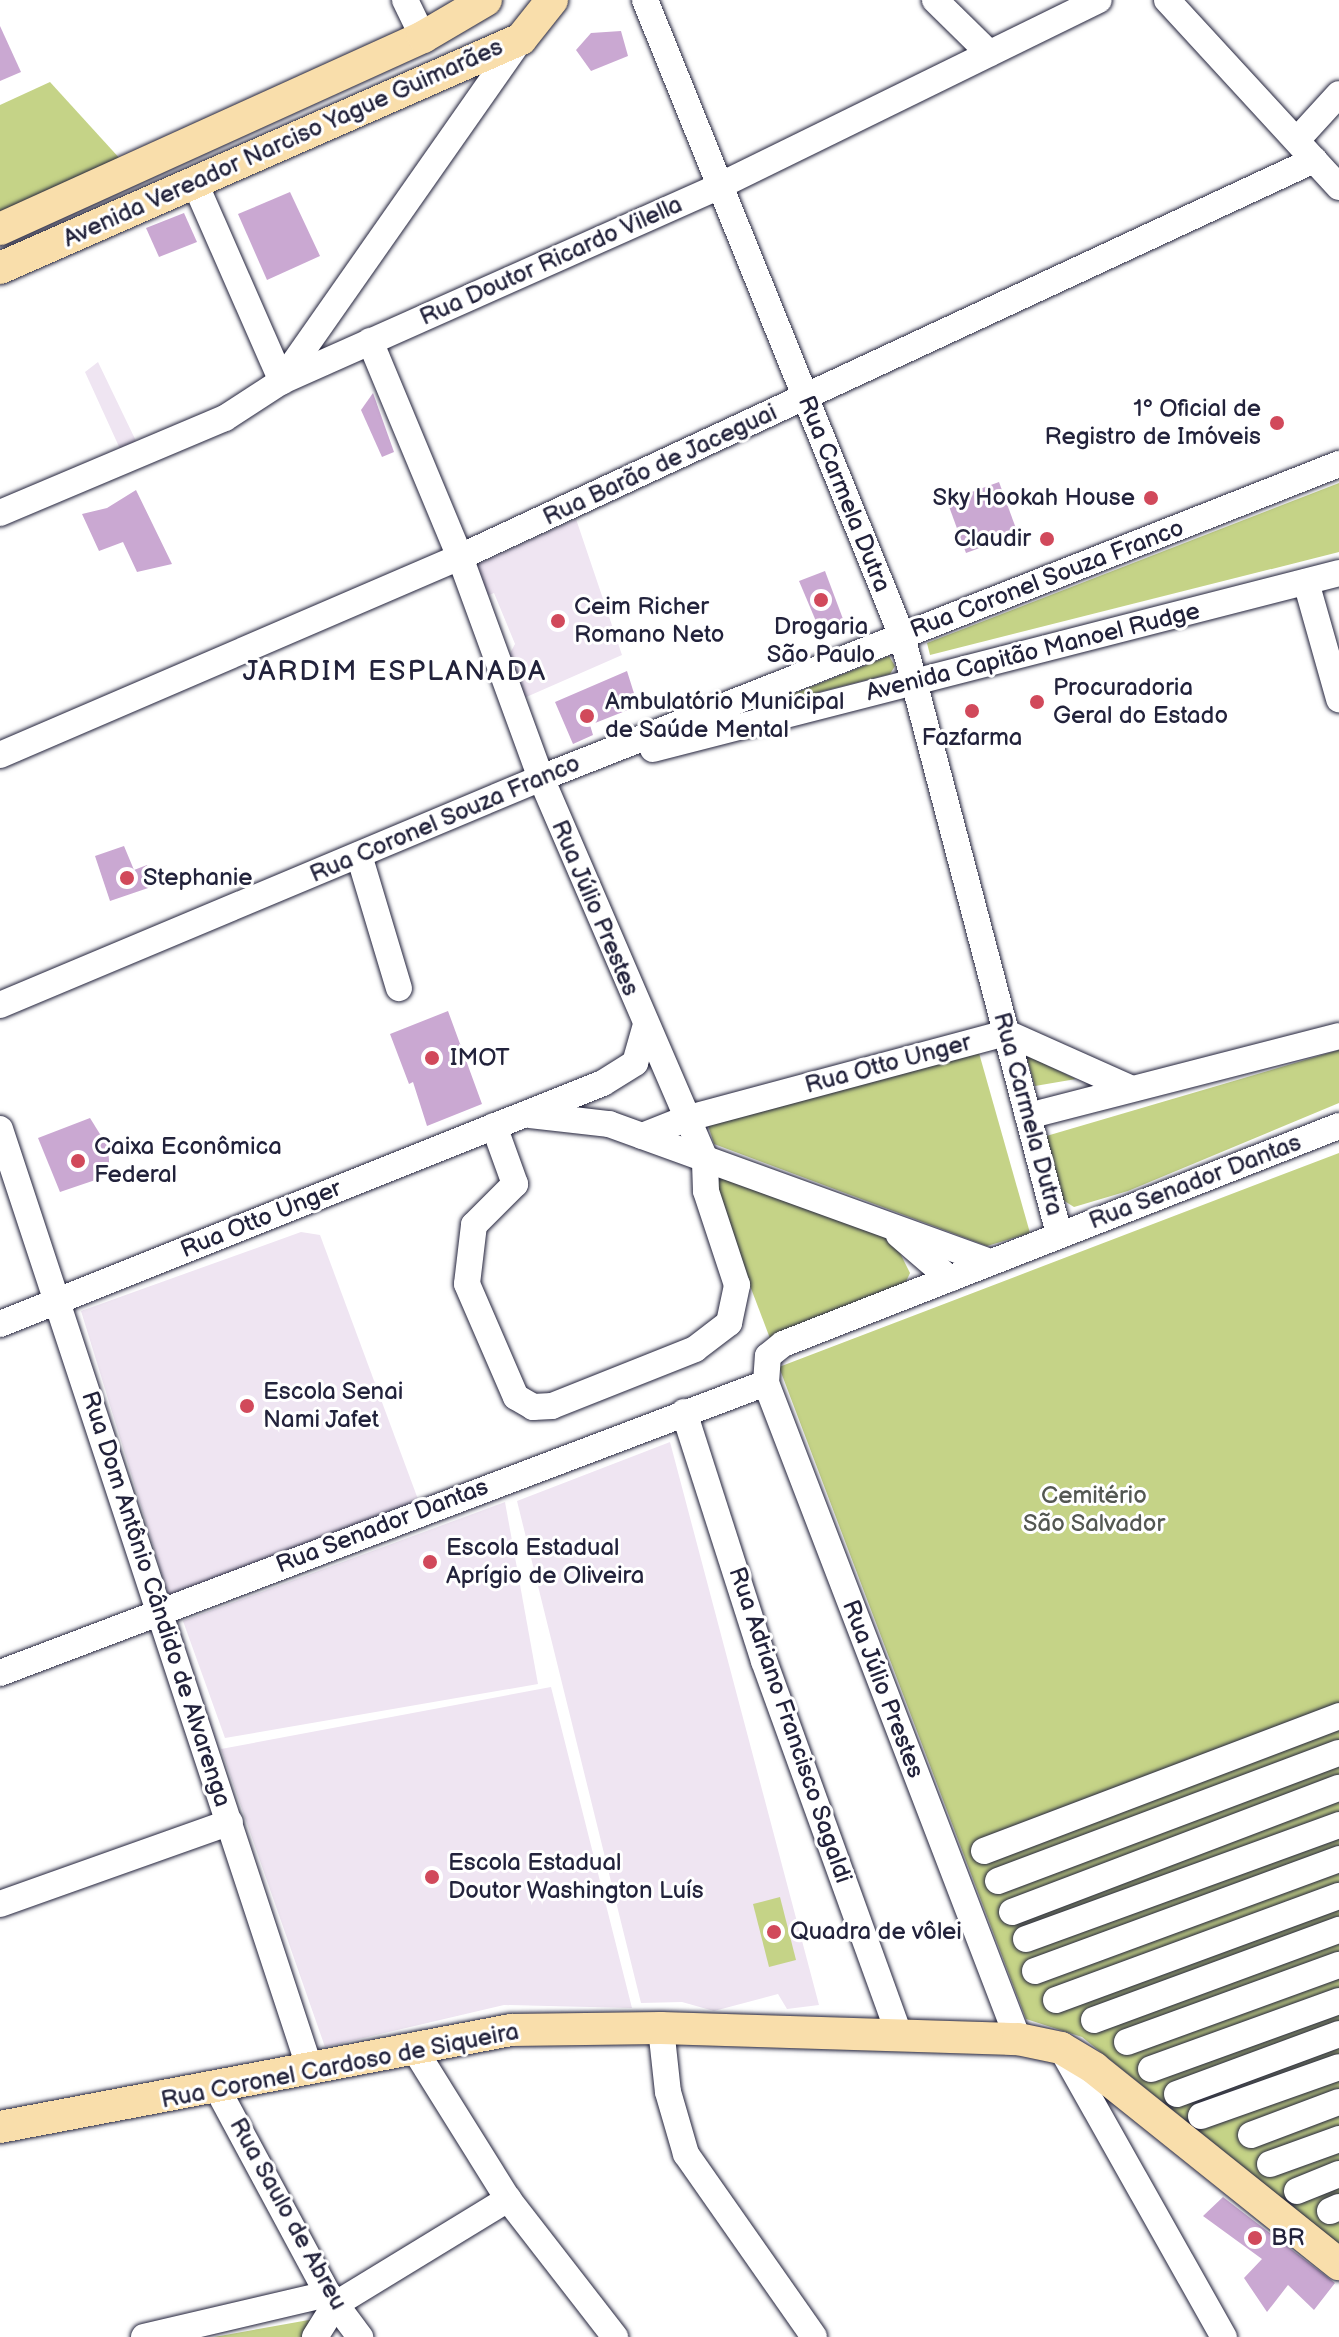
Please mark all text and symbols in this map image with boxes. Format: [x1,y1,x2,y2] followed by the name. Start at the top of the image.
[58,32,508,254] street label: Avenida Vereador Narciso Yague Guimarães
[415,190,687,332] street label: Rua Doutor Ricardo Vilella
[791,392,897,596] street label: Rua Carmela Dutra
[1044,395,1261,451] place label: 1º Oficial de Registro de Imóveis
[538,398,782,532] street label: Rua Barão de Jaceguai
[1268,414,1286,432] marker: 1º Oficial de Registro de Imóveis
[931,484,1135,512] place label: Sky Hookah House
[1142,489,1160,507] marker: Sky Hookah House
[906,513,1188,645] street label: Rua Coronel Souza Franco
[954,525,1031,553] place label: Claudir
[1038,530,1056,548] marker: Claudir
[812,591,830,609] marker: Drogaria São Paulo
[574,593,724,649] place label: Ceim Richer Romano Neto
[863,597,1203,707] street label: Avenida Capitão Manoel Rudge
[549,612,567,630] marker: Ceim Richer Romano Neto
[767,613,875,669] place label: Drogaria São Paulo
[243,655,547,689] district label: JARDIM ESPLANADA
[1053,674,1228,730] place label: Procuradoria Geral do Estado
[605,688,844,744] place label: Ambulatório Municipal de Saúde Mental
[1028,693,1046,711] marker: Procuradoria Geral do Estado
[963,702,981,720] marker: Fazfarma
[576,705,598,727] marker: Ambulatório Municipal de Saúde Mental
[922,724,1022,752] place label: Fazfarma
[305,749,585,889] street label: Rua Coronel Souza Franco
[545,815,645,1001] street label: Rua Júlio Prestes
[143,864,253,892] place label: Stephanie
[118,869,136,887] marker: Stephanie
[987,1009,1069,1219] street label: Rua Carmela Dutra
[802,1028,974,1100] street label: Rua Otto Unger
[450,1044,510,1072] place label: IMOT
[421,1047,443,1069] marker: IMOT
[1085,1128,1305,1236] street label: Rua Senador Dantas
[94,1133,282,1189] place label: Caixa Econômica Federal
[69,1152,87,1170] marker: Caixa Econômica Federal
[176,1174,346,1264] street label: Rua Otto Unger
[263,1378,404,1434] place label: Escola Senai Nami Jafet
[75,1387,237,1811] street label: Rua Dom Antônio Cândido de Alvarenga
[238,1397,256,1415] marker: Escola Senai Nami Jafet
[272,1472,492,1580] street label: Rua Senador Dantas
[1023,1482,1165,1538] park label: Cemitério São Salvador
[446,1534,644,1590] place label: Escola Estadual Aprígio de Oliveira
[421,1553,439,1571] marker: Escola Estadual Aprígio de Oliveira
[722,1563,858,1887] street label: Rua Adriano Francisco Sagaldi
[836,1595,930,1783] street label: Rua Júlio Prestes
[448,1849,705,1905] place label: Escola Estadual Doutor Washington Luís
[423,1868,441,1886] marker: Escola Estadual Doutor Washington Luís
[790,1918,962,1946] place label: Quadra de vôlei
[765,1923,783,1941] marker: Quadra de vôlei
[158,2017,522,2115] street label: Rua Coronel Cardoso de Siqueira
[223,2113,353,2315] street label: Rua Saulo de Abreu
[1271,2224,1305,2252] place label: BR
[1246,2229,1264,2247] marker: BR

